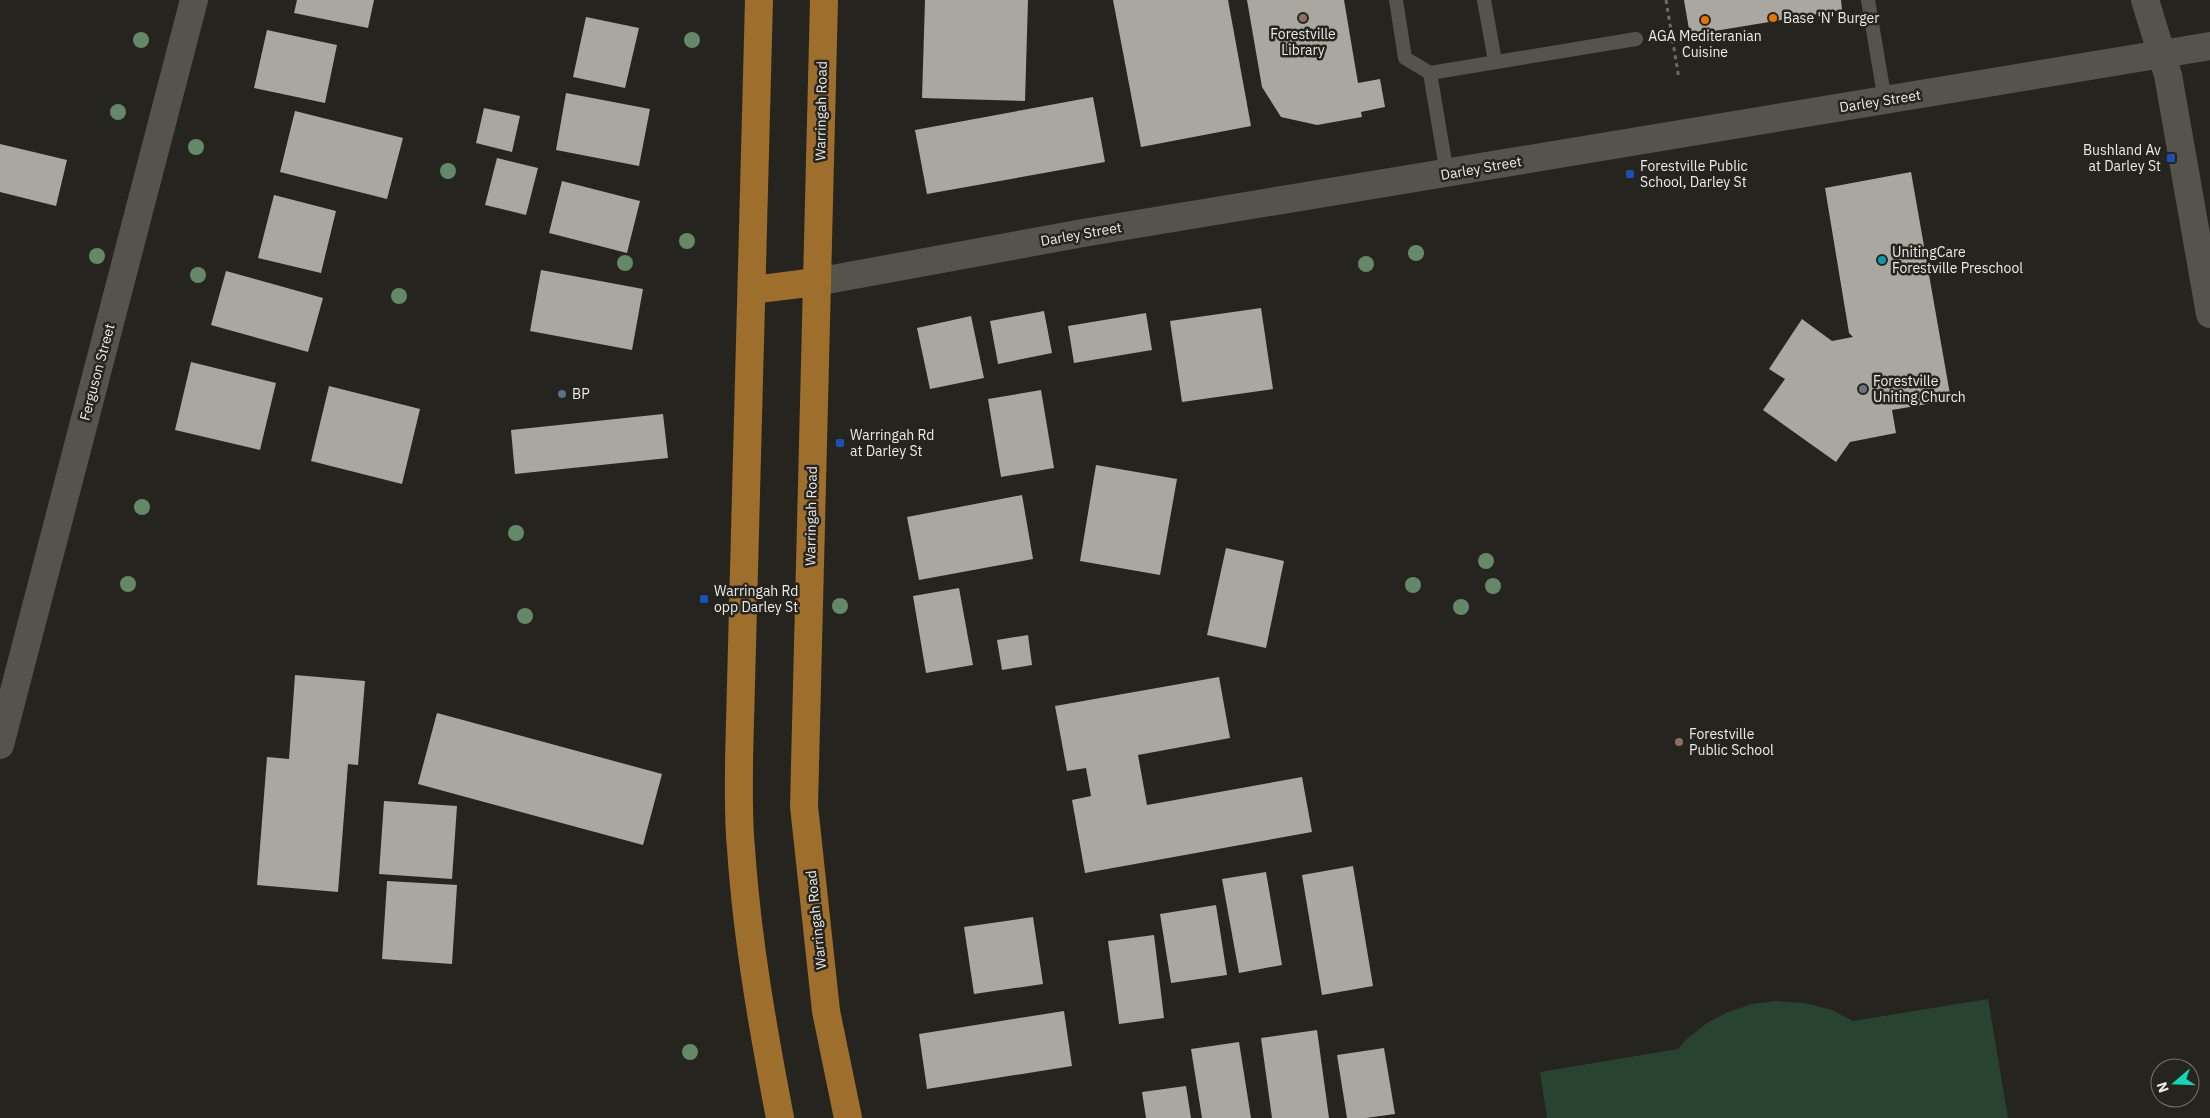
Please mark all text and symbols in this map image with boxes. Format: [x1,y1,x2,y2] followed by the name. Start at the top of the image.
[1783,9,1879,27] place label: Base 'N' Burger
[1297,12,1309,24] marker: Forestville Library
[1767,12,1779,24] marker: Base 'N' Burger
[1699,14,1711,26] marker: AGA Mediteranian Cuisine
[1270,25,1336,59] place label: Forestville Library
[1648,27,1762,61] place label: AGA Mediteranian Cuisine
[811,61,831,161] street label: Warringah Road
[1838,86,1922,116] street label: Darley Street
[2083,141,2161,175] place label: Bushland Av at Darley St
[1439,152,1523,184] street label: Darley Street
[2165,152,2177,164] marker: Bushland Av at Darley St
[1640,157,1748,191] place label: Forestville Public School, Darley St
[1624,168,1636,180] marker: Forestville Public School, Darley St
[1039,218,1123,250] street label: Darley Street
[1892,243,2023,277] place label: UnitingCare Forestville Preschool
[1876,254,1888,266] marker: UnitingCare Forestville Preschool
[75,321,119,422] street label: Ferguson Street
[1873,372,1966,406] place label: Forestville Uniting Church
[1857,383,1869,395] marker: Forestville Uniting Church
[572,385,590,403] place label: BP
[556,388,568,400] marker: BP
[850,426,935,460] place label: Warringah Rd at Darley St
[834,437,846,449] marker: Warringah Rd at Darley St
[801,466,821,566] street label: Warringah Road
[714,582,799,616] place label: Warringah Rd opp Darley St
[698,593,710,605] marker: Warringah Rd opp Darley St
[1689,725,1774,759] place label: Forestville Public School
[1673,736,1685,748] marker: Forestville Public School
[802,869,830,971] street label: Warringah Road
[2150,1058,2200,1108] north arrow
[2153,1080,2173,1095] text: N

